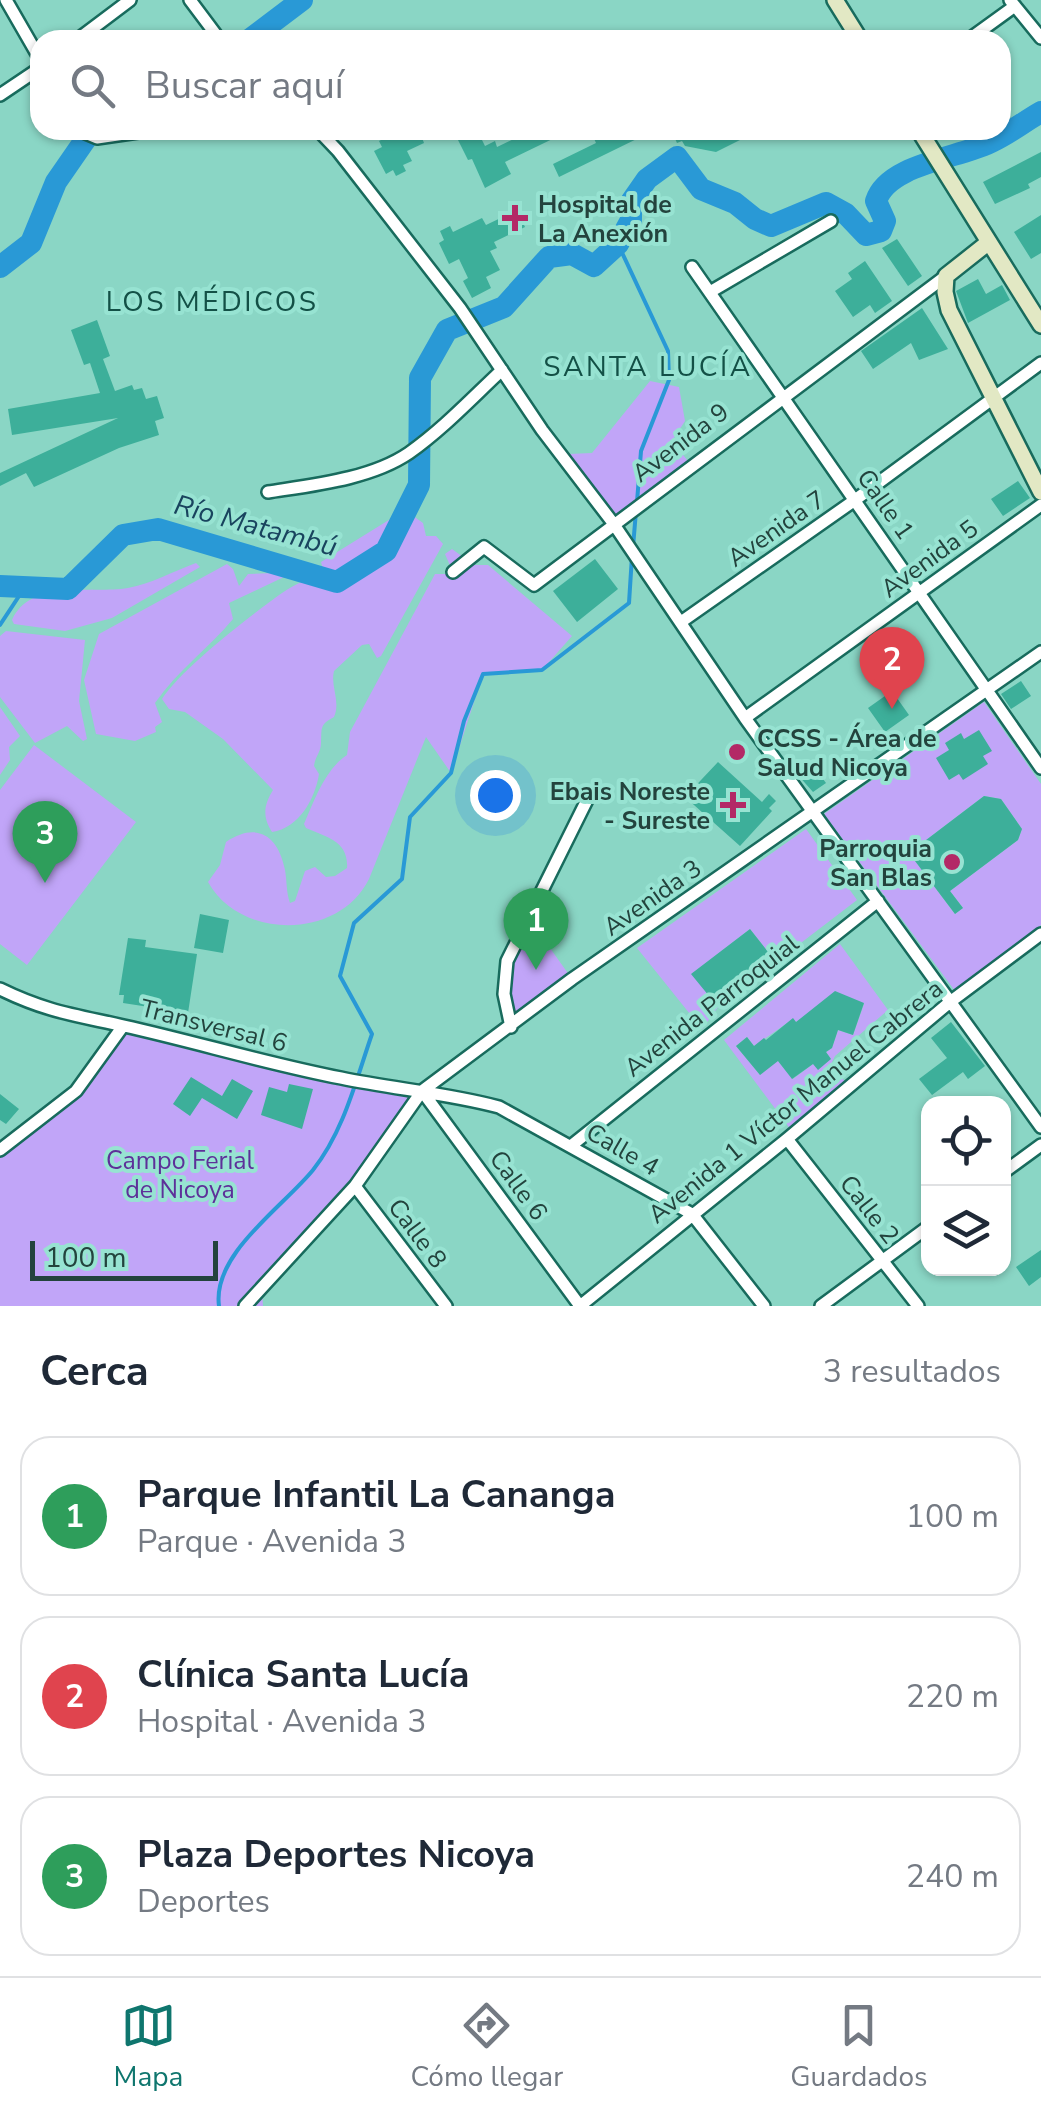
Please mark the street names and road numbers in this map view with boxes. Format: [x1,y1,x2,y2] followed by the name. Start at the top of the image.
[625,395,736,490] street label: Avenida 9
[849,462,922,547] street label: Calle 1
[721,483,833,575] street label: Avenida 7
[874,512,985,606] street label: Avenida 5
[597,852,709,944] street label: Avenida 3
[617,926,806,1085] street label: Avenida Parroquial
[641,972,950,1231] street label: Avenida 1 Víctor Manuel Cabrera
[137,991,291,1061] street label: Transversal 6
[580,1115,665,1184] street label: Calle 4
[481,1144,555,1228] street label: Calle 6
[831,1168,907,1251] street label: Calle 2
[380,1192,455,1275] street label: Calle 8

